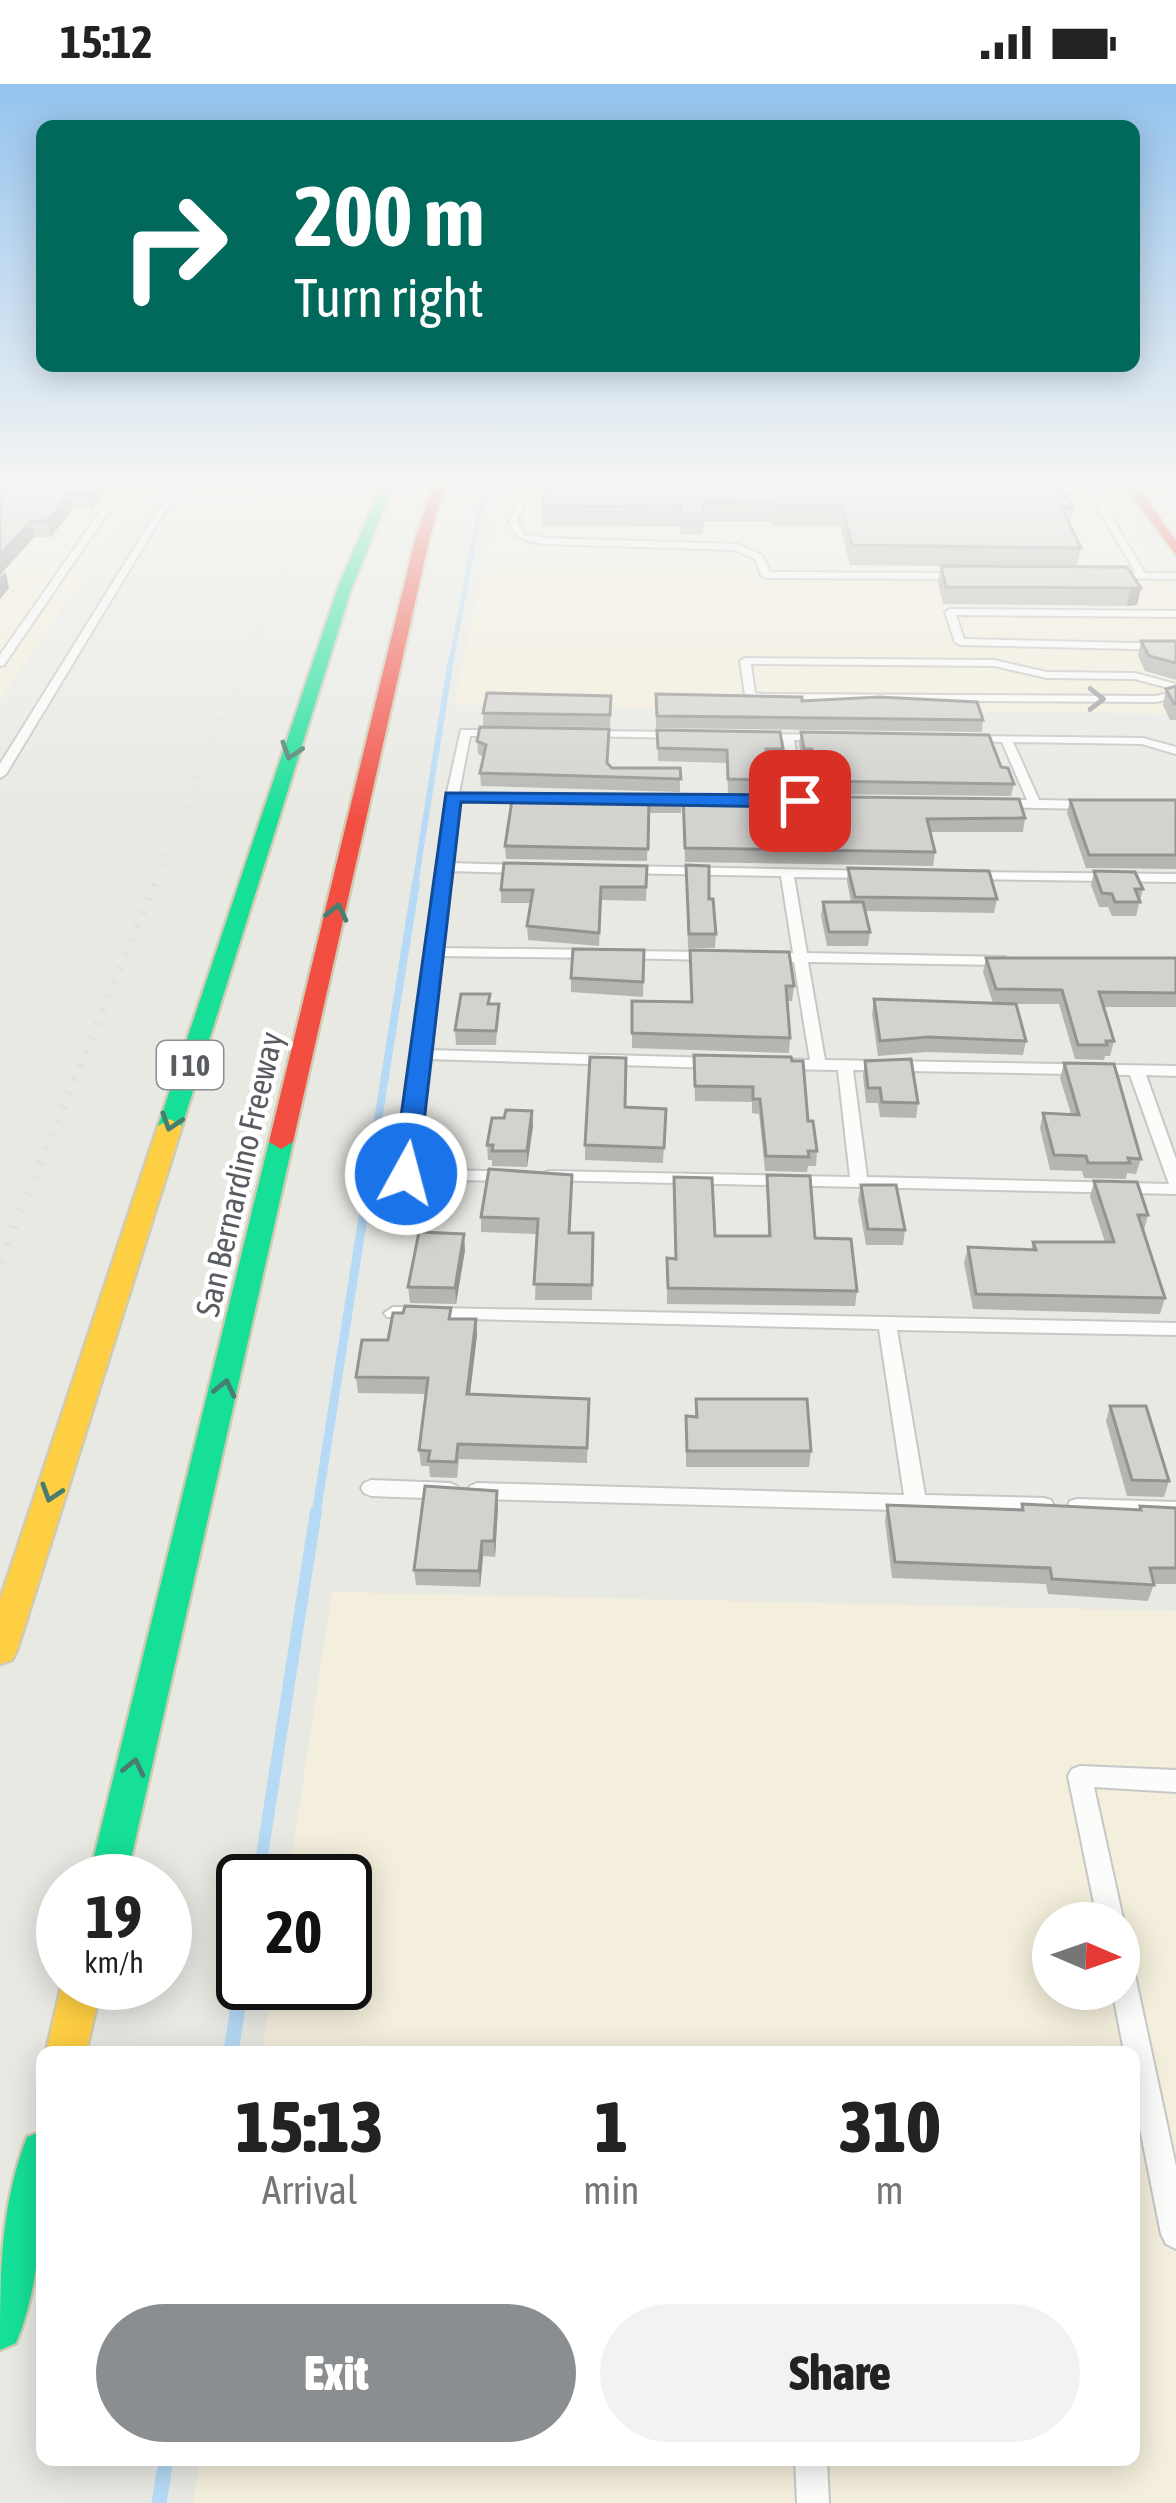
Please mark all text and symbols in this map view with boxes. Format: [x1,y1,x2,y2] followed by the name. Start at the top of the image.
[60,16,153,68] text: 15:12
[96,168,252,324] icon: right
[294,168,484,264] text: 200 m
[294,267,484,328] text: Turn right
[1088,686,1106,712] one-way arrow
[281,740,306,761] one-way arrow
[749,750,851,852] pin
[767,768,833,834] icon: arrive
[323,903,348,923] one-way arrow
[188,1028,290,1320] street label: San Bernardino Freeway
[157,1041,223,1089] road number: I 10
[161,1111,186,1132] one-way arrow
[343,1111,469,1237] position arrow
[211,1378,236,1398] one-way arrow
[40,1482,65,1503] one-way arrow
[120,1758,145,1778] one-way arrow
[216,1854,372,2010] speed limit sign: 20
[86,1882,142,1951] text: 19
[1032,1902,1140,2010] north arrow
[1032,1902,1140,2010] map controls
[84,1945,144,1979] text: km/h
[236,2085,384,2167] text: 15:13
[594,2085,628,2167] text: 1
[839,2085,940,2167] text: 310
[262,2168,357,2212] text: Arrival
[583,2168,639,2212] text: min
[876,2168,904,2212] text: m
[96,2304,576,2442] button: Exit
[600,2304,1080,2442] button: Share

